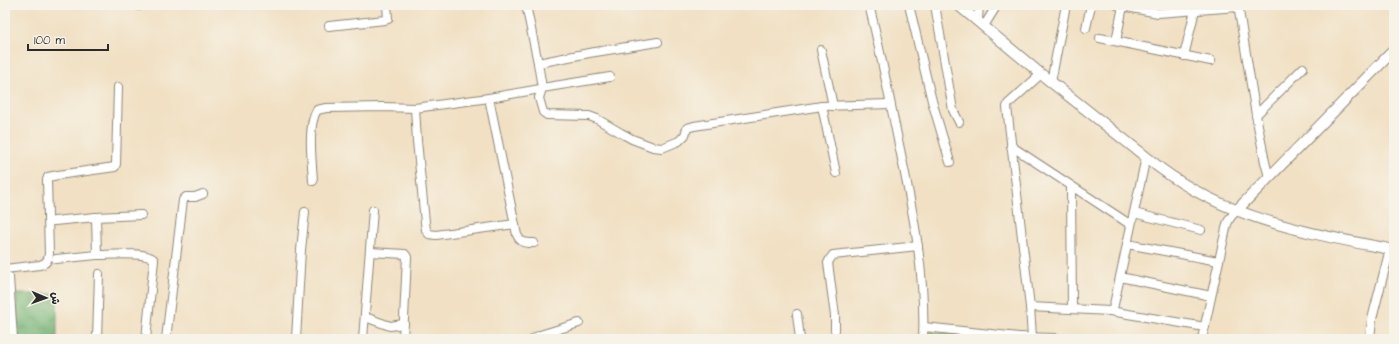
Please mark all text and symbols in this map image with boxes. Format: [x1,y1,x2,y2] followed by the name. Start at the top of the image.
[28,26,108,52] scale bar
[34,32,65,49] text: 100 m
[26,278,66,318] north arrow
[48,292,63,305] text: ش

